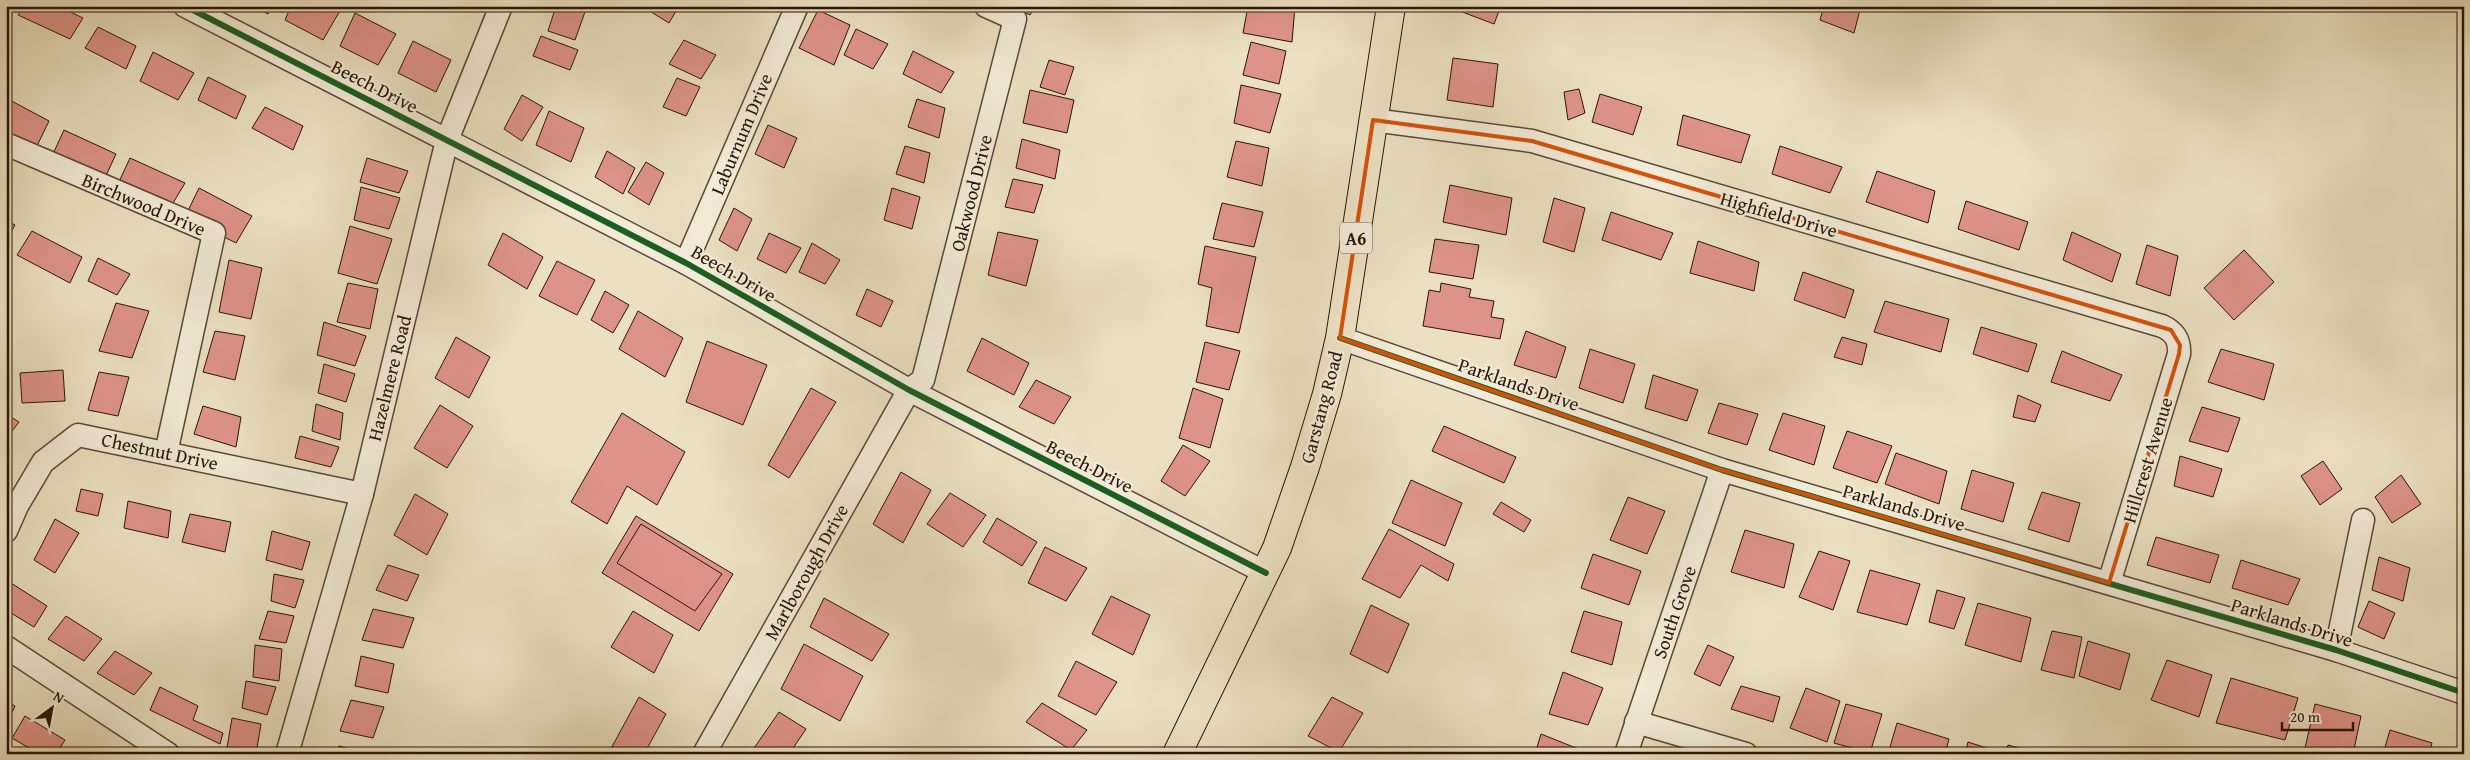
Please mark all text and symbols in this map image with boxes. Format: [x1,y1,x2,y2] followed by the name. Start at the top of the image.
[327,52,423,120] street label: Beech Drive
[703,69,779,199] street label: Laburnum Drive
[943,131,999,254] street label: Oakwood Drive
[78,165,210,243] street label: Birchwood Drive
[1717,184,1841,244] street label: Highfield Drive
[1340,222,1372,254] road number: A6
[686,237,782,309] street label: Beech Drive
[360,311,418,444] street label: Hazelmere Road
[1293,347,1350,466] street label: Garstang Road
[1455,350,1583,418] street label: Parklands Drive
[2115,394,2179,526] street label: Hillcrest Avenue
[99,425,221,477] street label: Chestnut Drive
[1042,432,1138,500] street label: Beech Drive
[1840,476,1969,538] street label: Parklands Drive
[757,499,855,645] street label: Marlborough Drive
[1645,562,1703,662] street label: South Grove
[2228,590,2356,654] street label: Parklands Drive
[28,682,78,732] north arrow
[50,686,69,708] text: N
[2282,700,2354,732] scale bar
[2290,706,2321,727] text: 20 m

